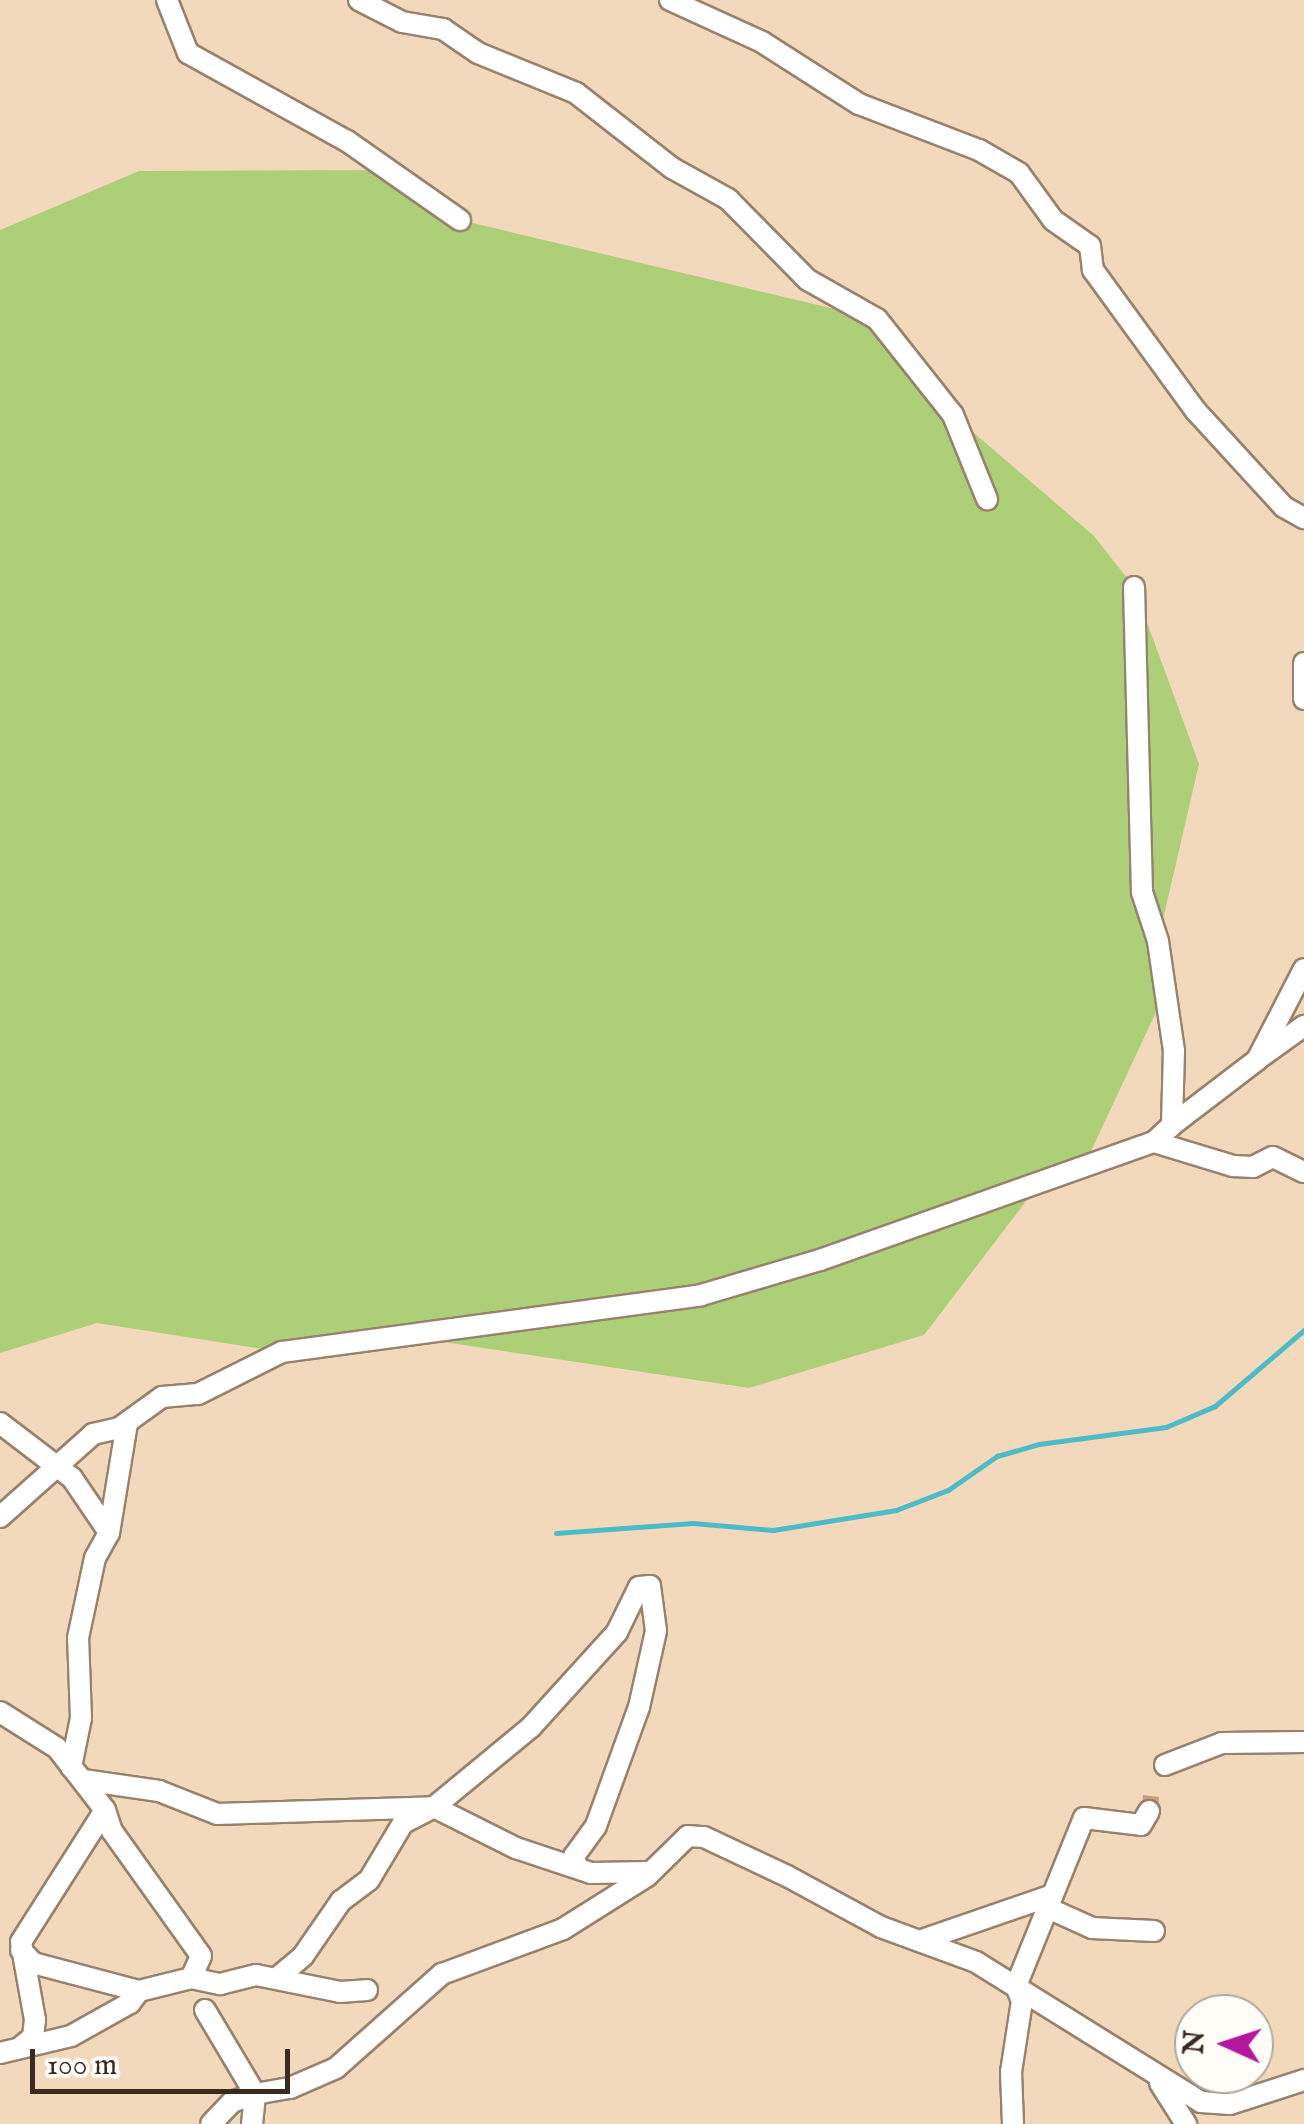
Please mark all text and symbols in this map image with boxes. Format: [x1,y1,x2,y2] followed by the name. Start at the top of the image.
[1174,1994,1274,2094] north arrow
[35,2029,295,2091] scale bar
[1177,2029,1214,2056] text: N
[47,2047,117,2085] text: 100 m

